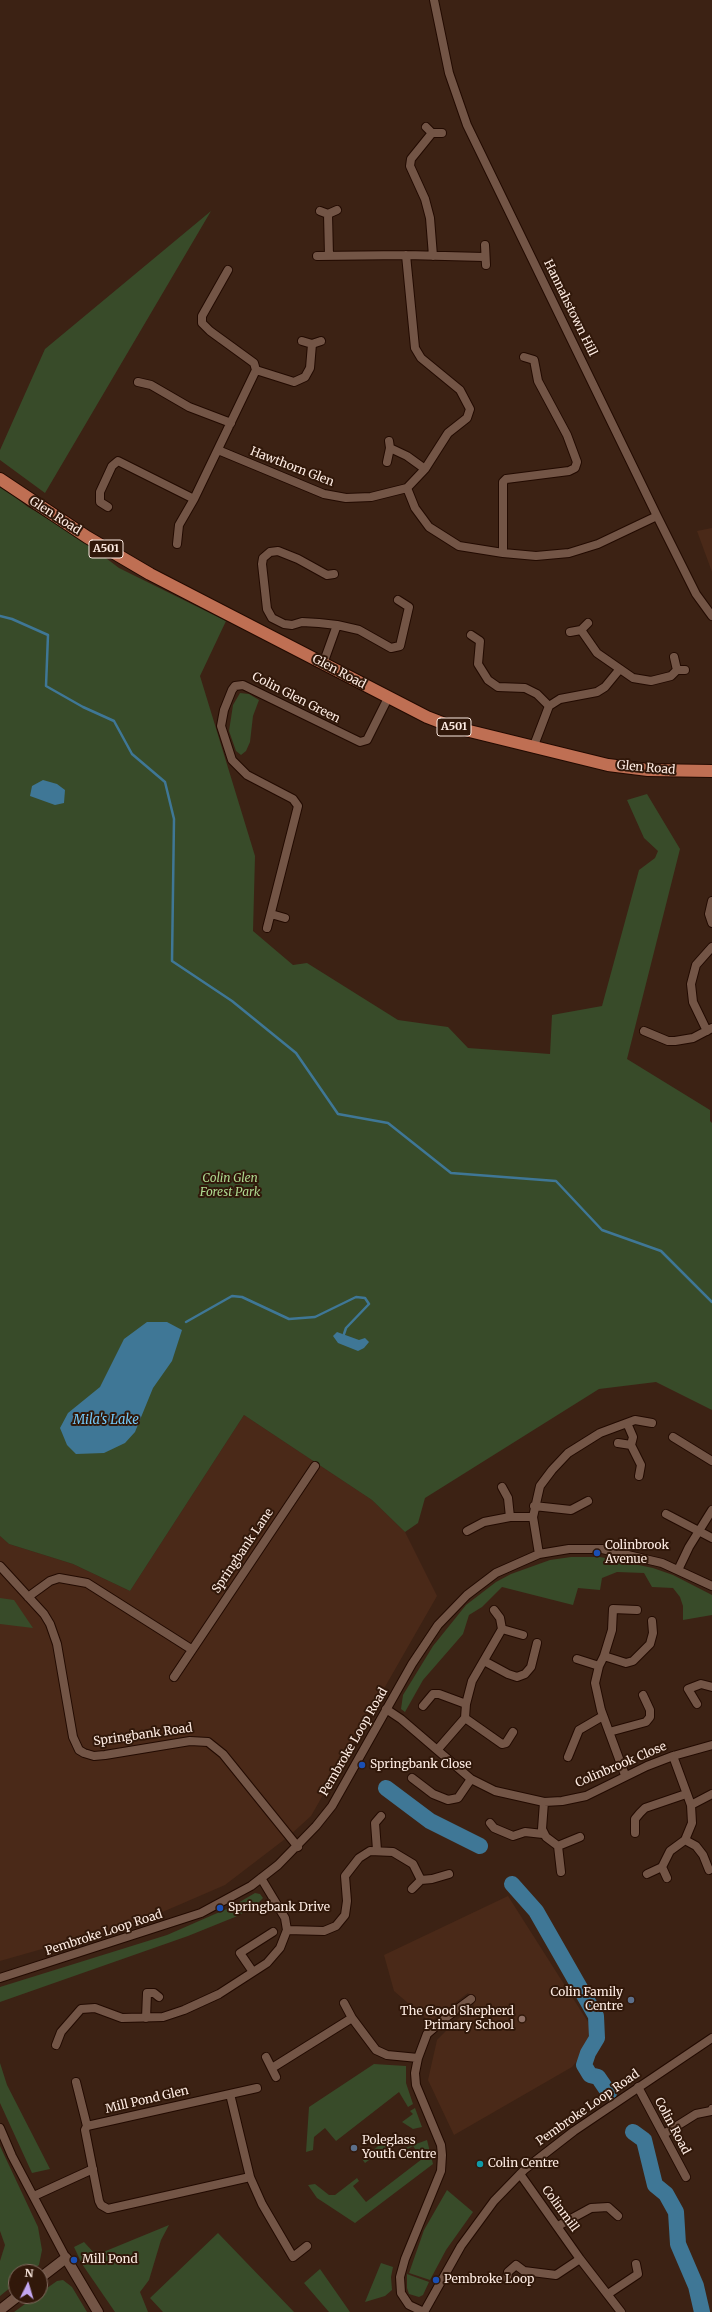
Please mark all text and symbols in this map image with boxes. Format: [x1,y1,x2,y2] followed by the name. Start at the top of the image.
[540,257,600,359] street label: Hannahstown Hill
[248,444,336,490] street label: Hawthorn Glen
[27,494,83,538] street label: Glen Road
[89,540,123,558] road number: A501
[310,652,368,692] street label: Glen Road
[250,670,342,726] street label: Colin Glen Green
[437,718,471,736] road number: A501
[616,758,676,778] street label: Glen Road
[200,1172,260,1200] park label: Colin Glen Forest Park
[73,1412,139,1428] water label: Mila's Lake
[209,1506,277,1596] street label: Springbank Lane
[605,1539,669,1567] place label: Colinbrook Avenue
[592,1548,602,1558] marker: Colinbrook Avenue
[317,1685,391,1799] street label: Pembroke Loop Road
[93,1721,193,1749] street label: Springbank Road
[573,1739,669,1791] street label: Colinbrook Close
[370,1758,471,1772] place label: Springbank Close
[357,1760,367,1770] marker: Springbank Close
[228,1901,330,1915] place label: Springbank Drive
[215,1903,225,1913] marker: Springbank Drive
[44,1907,164,1959] street label: Pembroke Loop Road
[551,1986,623,2014] place label: Colin Family Centre
[626,1995,636,2005] marker: Colin Family Centre
[400,2005,514,2033] place label: The Good Shepherd Primary School
[517,2014,527,2024] marker: The Good Shepherd Primary School
[534,2067,642,2149] street label: Pembroke Loop Road
[104,2083,190,2117] street label: Mill Pond Glen
[651,2095,693,2157] street label: Colin Road
[362,2134,436,2162] place label: Poleglass Youth Centre
[349,2143,359,2153] marker: Poleglass Youth Centre
[488,2157,559,2171] place label: Colin Centre
[475,2159,485,2169] marker: Colin Centre
[538,2183,582,2235] street label: Colinmill
[82,2253,138,2267] place label: Mill Pond
[69,2255,79,2265] marker: Mill Pond
[8,2264,48,2304] north arrow
[24,2266,34,2280] text: N
[444,2273,534,2287] place label: Pembroke Loop
[431,2275,441,2285] marker: Pembroke Loop

